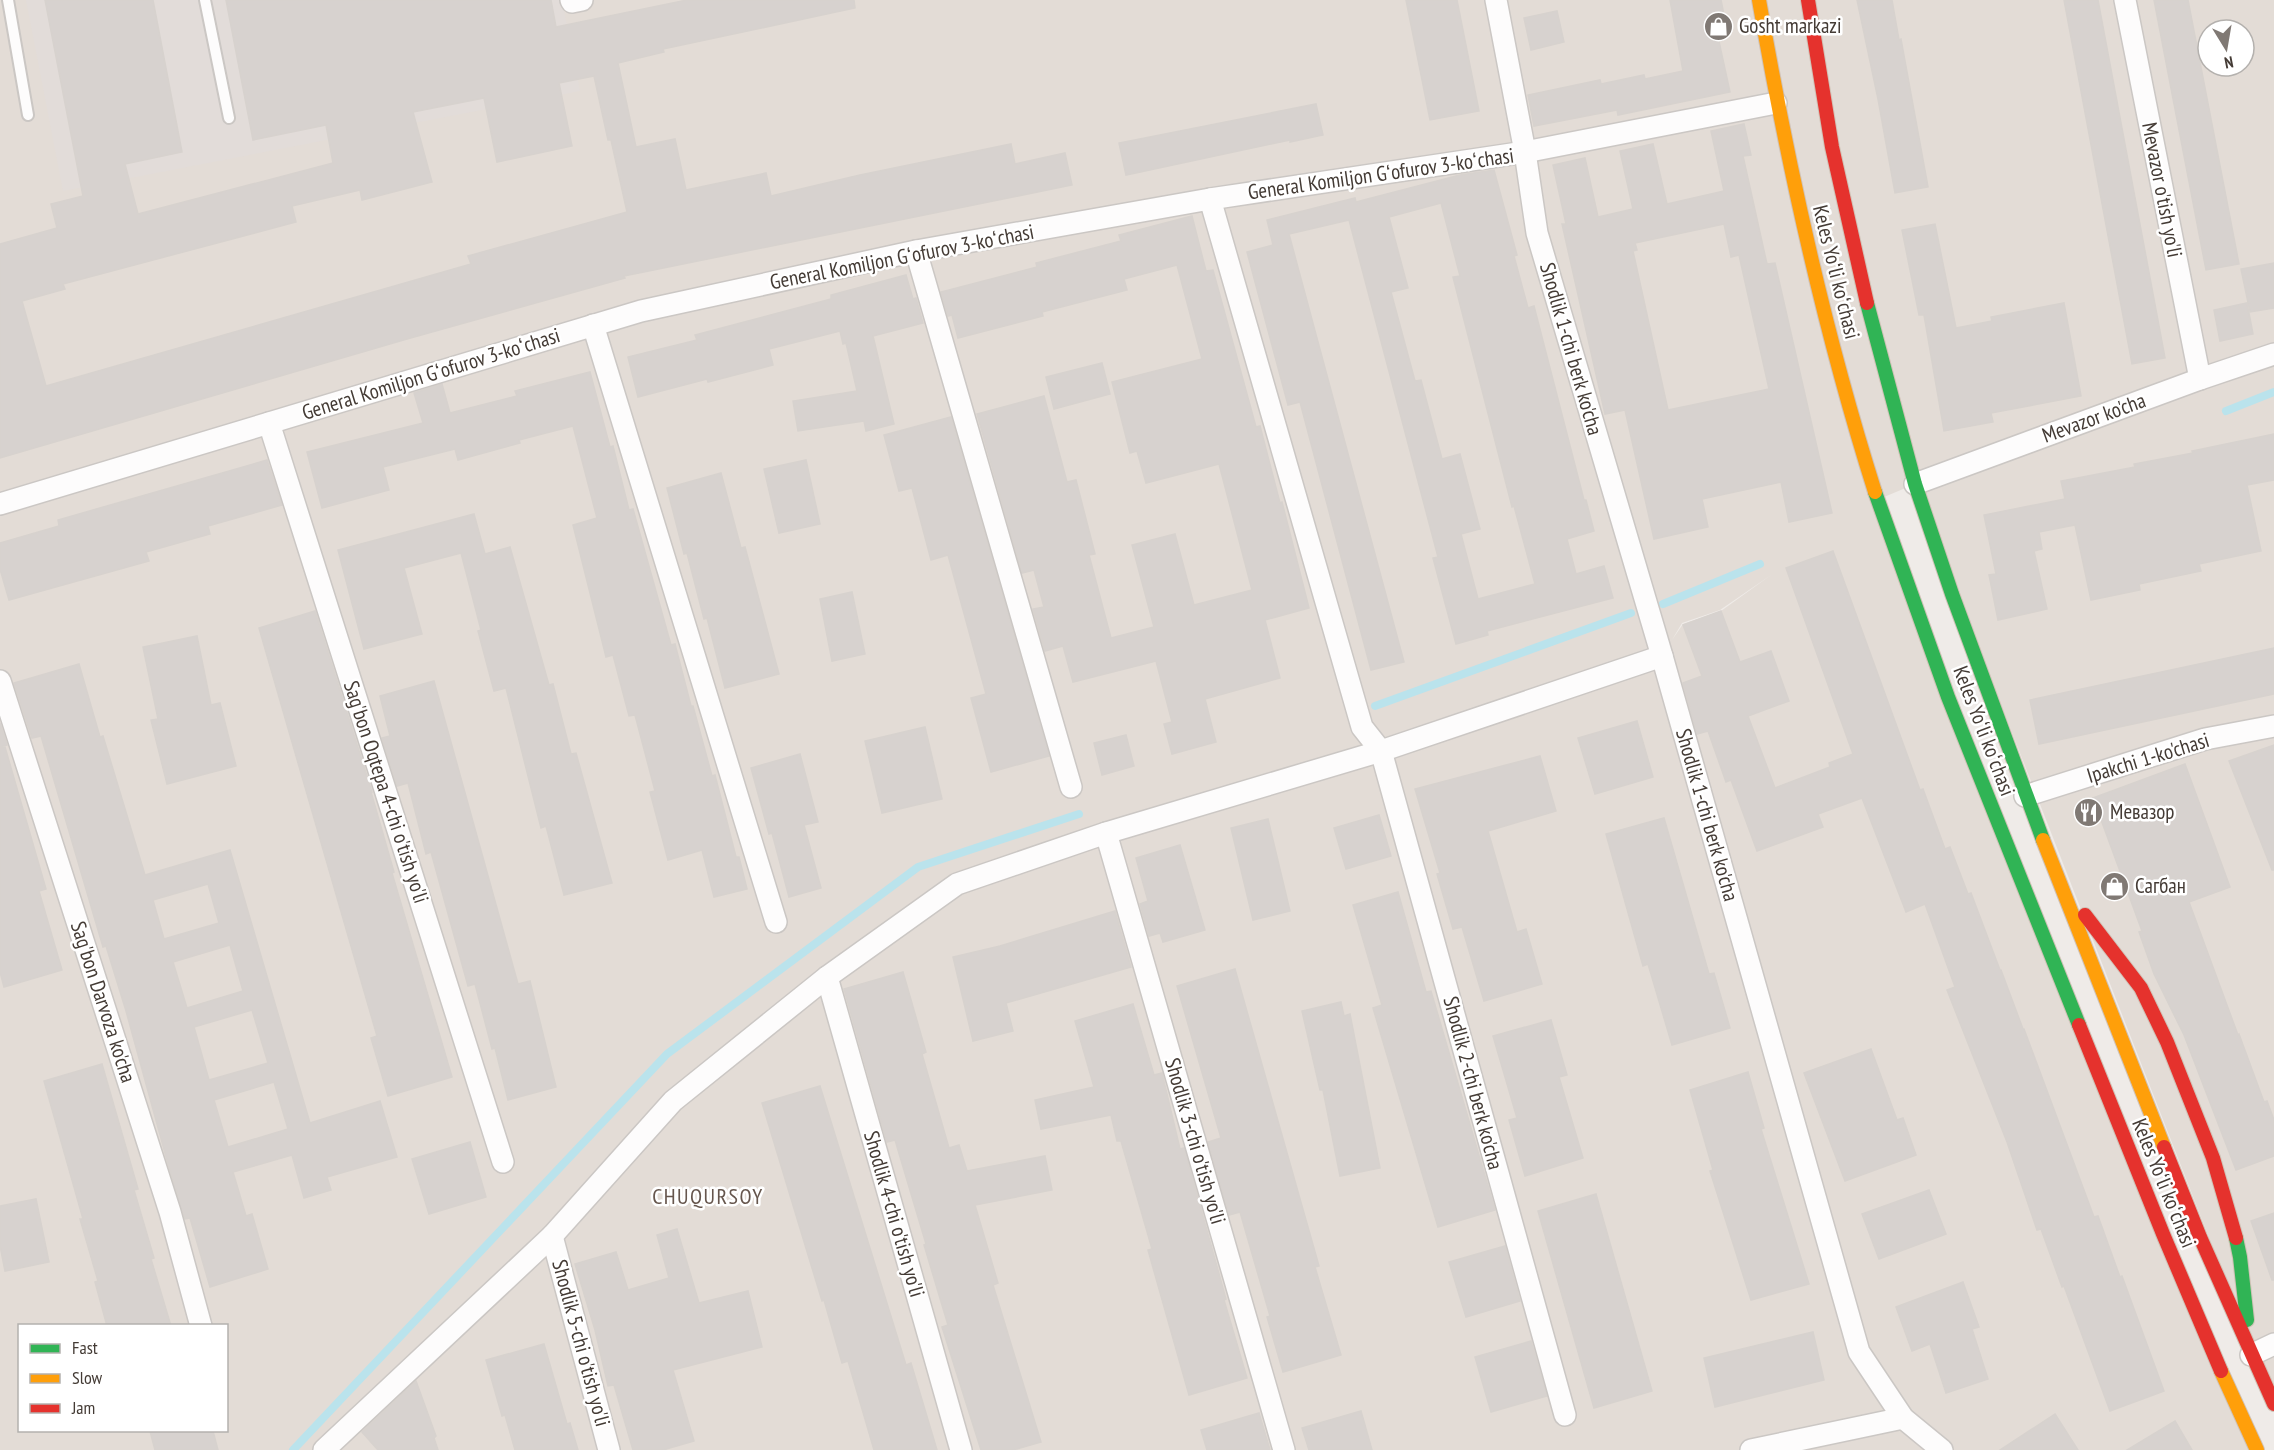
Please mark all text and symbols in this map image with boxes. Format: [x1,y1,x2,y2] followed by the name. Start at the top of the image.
[1702,10,1734,42] shop icon: Gosht markazi
[1739,12,1841,39] place label: Gosht markazi
[2196,18,2256,78] north arrow
[2223,52,2235,73] text: N
[2136,120,2189,260] street label: Mevazor o'tish yo'li
[1246,141,1516,206] street label: General Komiljon Gʻofurov 3-koʻchasi
[1807,202,1866,342] street label: Keles Yoʻli koʻchasi
[768,218,1036,295] street label: General Komiljon Gʻofurov 3-koʻchasi
[1534,260,1609,438] street label: Shodlik 1-chi berk ko'cha
[299,321,563,426] street label: General Komiljon Gʻofurov 3-koʻchasi
[2038,386,2149,449] street label: Mevazor ko'cha
[1947,662,2022,800] street label: Keles Yoʻli koʻchasi
[338,677,435,907] street label: Sag'bon Oqtepa 4-chi o'tish yo'li
[1670,726,1745,904] street label: Shodlik 1-chi berk ko'cha
[2083,726,2212,789] street label: Ipakchi 1-ko'chasi
[2073,796,2105,828] restaurant icon: Мевазор
[2110,798,2175,825] place label: Мевазор
[2098,870,2130,902] shop icon: Сагбан
[2135,872,2186,899] place label: Сагбан
[65,918,142,1086] street label: Sag'bon Darvoza ko'cha
[1437,993,1510,1172] street label: Shodlik 2-chi berk ko'cha
[1159,1055,1232,1227] street label: Shodlik 3-chi o'tish yo'li
[2126,1114,2203,1251] street label: Keles Yoʻli koʻchasi
[858,1128,931,1300] street label: Shodlik 4-chi o'tish yo'li
[652,1182,764,1210] district label: CHUQURSOY
[546,1257,617,1429] street label: Shodlik 5-chi o'tish yo'li
[18,1324,228,1432] legend
[72,1336,98,1359] text: Fast
[72,1366,103,1389] text: Slow
[71,1396,95,1419] text: Jam

